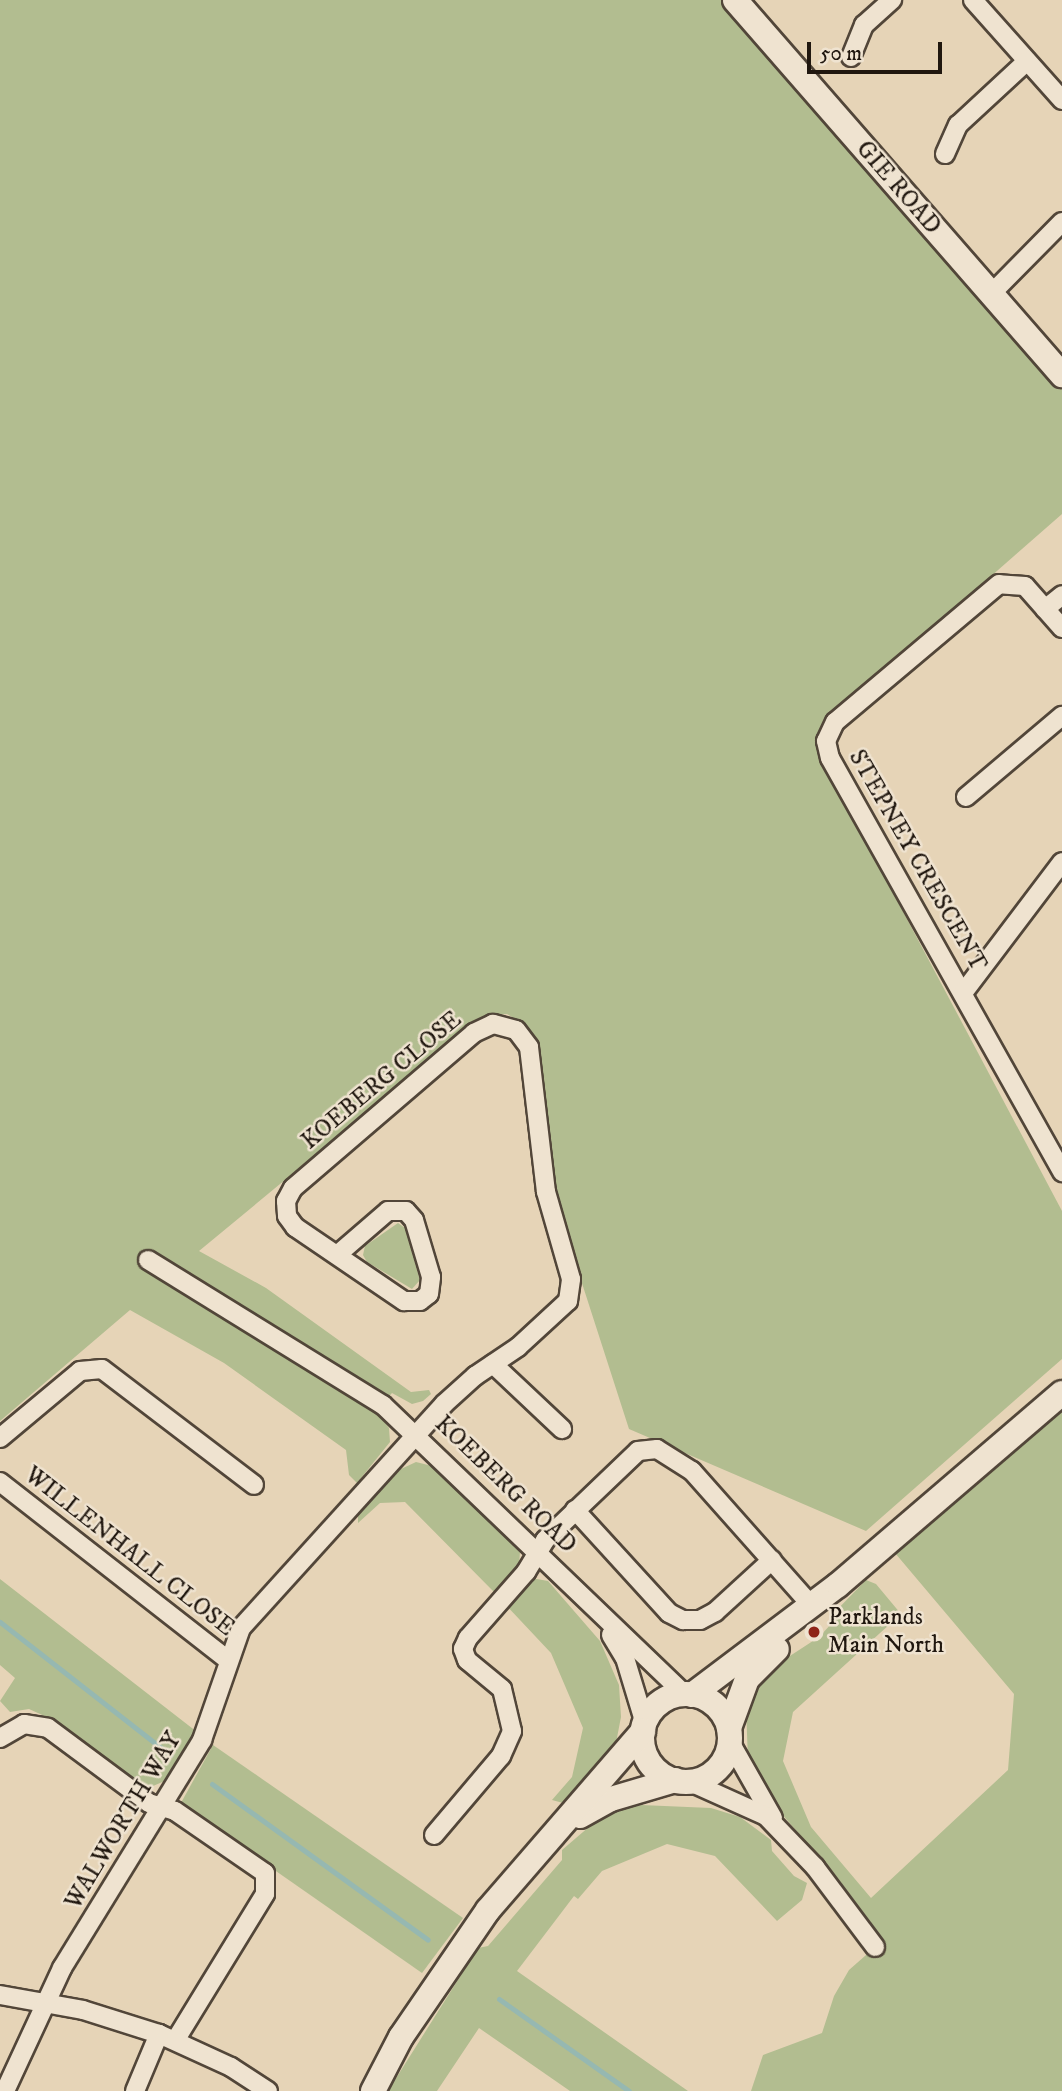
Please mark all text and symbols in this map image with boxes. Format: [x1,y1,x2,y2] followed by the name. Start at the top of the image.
[810,28,945,72] scale bar
[820,41,862,67] text: 50 m
[850,135,946,241] street label: GIE ROAD
[842,745,992,977] street label: STEPNEY CRESCENT
[296,1006,468,1156] street label: KOEBERG CLOSE
[428,1410,582,1560] street label: KOEBERG ROAD
[18,1461,240,1643] street label: WILLENHALL CLOSE
[828,1604,944,1660] place label: Parklands Main North
[806,1624,822,1640] marker: Parklands Main North
[60,1727,188,1915] street label: WALWORTH WAY

